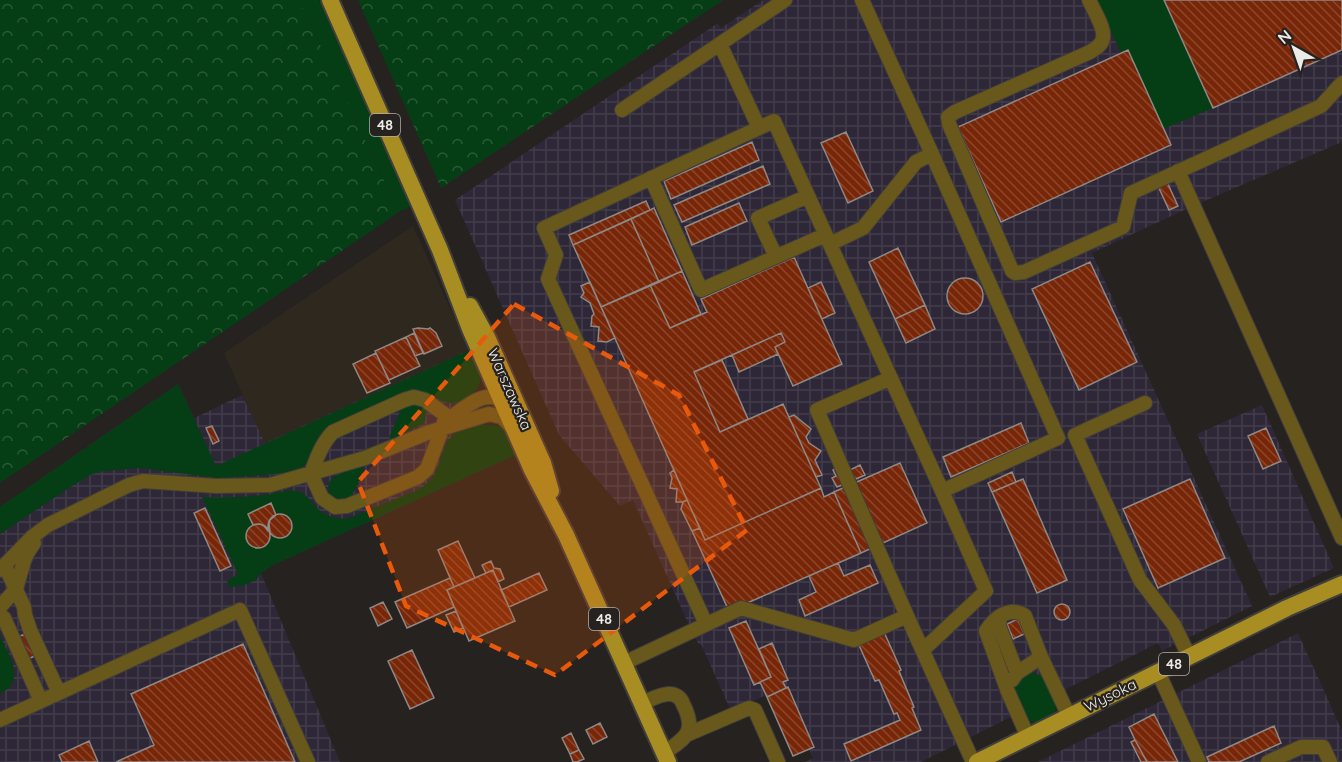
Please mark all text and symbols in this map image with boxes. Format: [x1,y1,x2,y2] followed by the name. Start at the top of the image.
[1264,18,1324,78] north arrow
[1273,25,1295,48] text: N
[370,114,400,136] road number: 48
[483,345,537,433] street label: Warszawska
[589,608,619,630] road number: 48
[1159,653,1189,675] road number: 48
[1081,674,1139,716] street label: Wysoka

